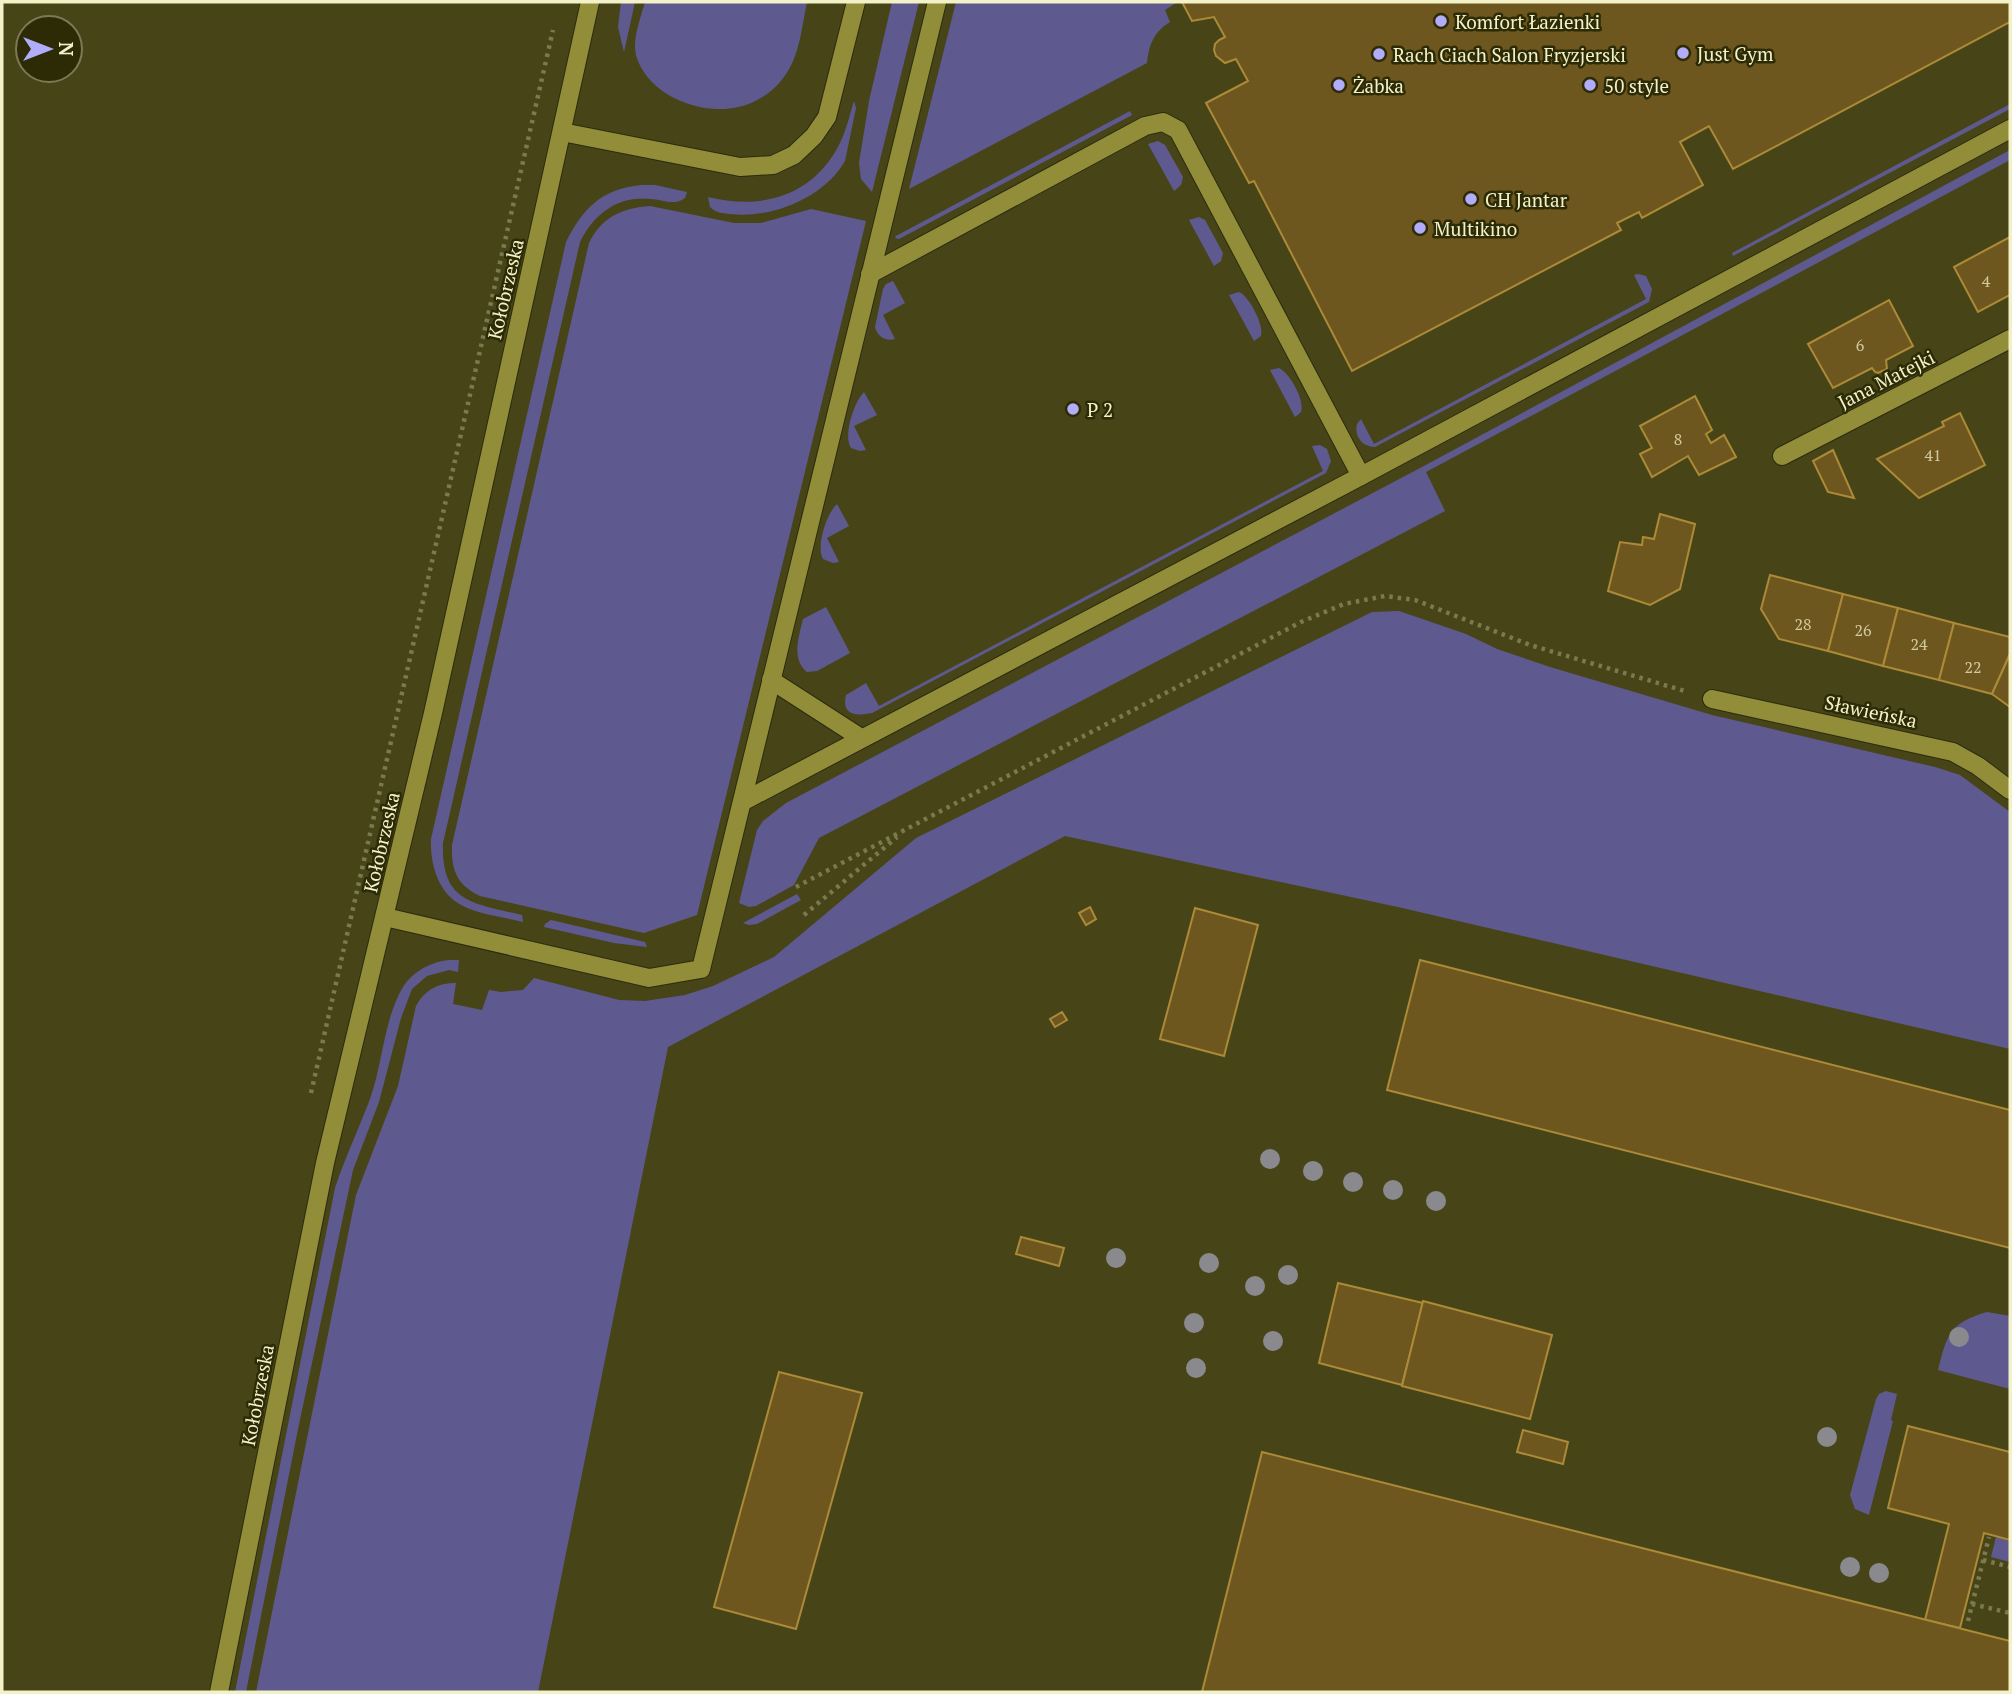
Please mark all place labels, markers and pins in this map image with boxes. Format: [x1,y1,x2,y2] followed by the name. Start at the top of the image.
[1455,9,1600,34] place label: Komfort Łazienki
[1433,13,1449,29] marker: Komfort Łazienki
[1697,41,1774,66] place label: Just Gym
[1393,42,1626,67] place label: Rach Ciach Salon Fryzjerski
[1675,45,1691,61] marker: Just Gym
[1371,46,1387,62] marker: Rach Ciach Salon Fryzjerski
[1353,73,1404,98] place label: Żabka
[1604,73,1669,98] place label: 50 style
[1331,77,1347,93] marker: Żabka
[1582,77,1598,93] marker: 50 style
[1485,187,1568,212] place label: CH Jantar
[1463,191,1479,207] marker: CH Jantar
[1434,216,1517,241] place label: Multikino
[1412,220,1428,236] marker: Multikino
[1087,397,1113,422] place label: P 2
[1065,401,1081,417] marker: P 2

